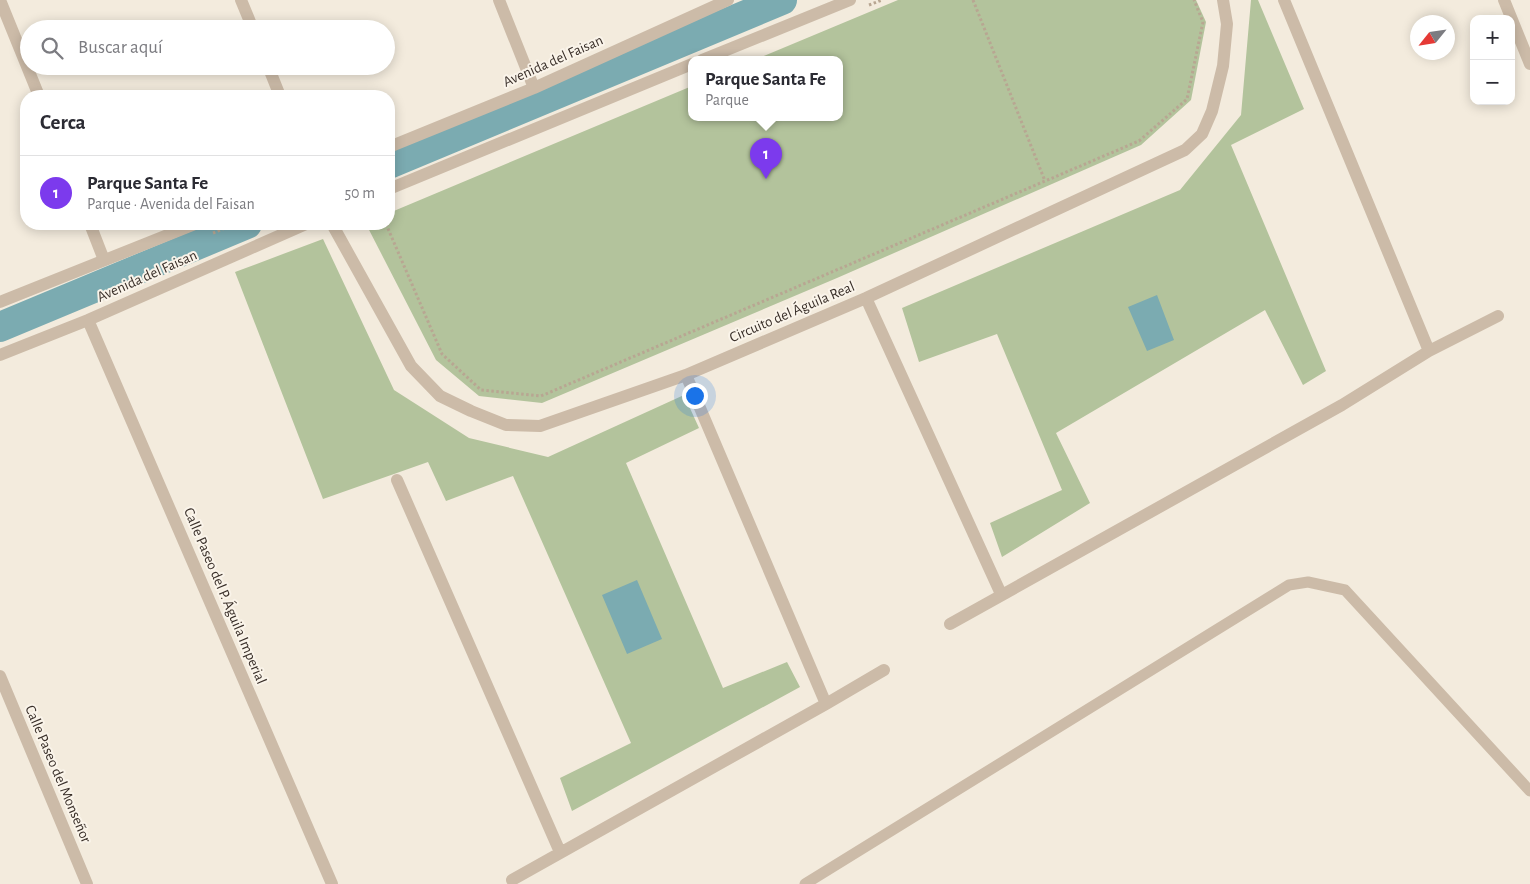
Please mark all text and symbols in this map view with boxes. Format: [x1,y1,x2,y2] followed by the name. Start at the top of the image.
[1410,15,1455,60] north arrow
[1470,15,1515,105] map controls
[1470,15,1515,60] button: +
[20,20,395,75] search box
[501,32,605,90] street label: Avenida del Faisan
[38,34,66,62] icon: search
[78,38,163,57] text: Buscar aquí
[688,56,843,121] popup
[1470,60,1515,105] button: −
[705,70,826,89] text: Parque Santa Fe
[705,92,749,108] text: Parque
[40,112,86,133] text: Cerca
[750,138,782,179] pin: 1
[87,174,208,193] text: Parque Santa Fe
[53,185,59,201] text: 1
[344,185,375,201] text: 50 m
[87,196,255,212] text: Parque · Avenida del Faisan
[95,247,199,305] street label: Avenida del Faisan
[726,277,857,345] street label: Circuito del Águila Real
[682,383,708,409] your location
[181,505,271,686] street label: Calle Paseo del P. Águila Imperial
[22,703,94,845] street label: Calle Paseo del Monseñor

